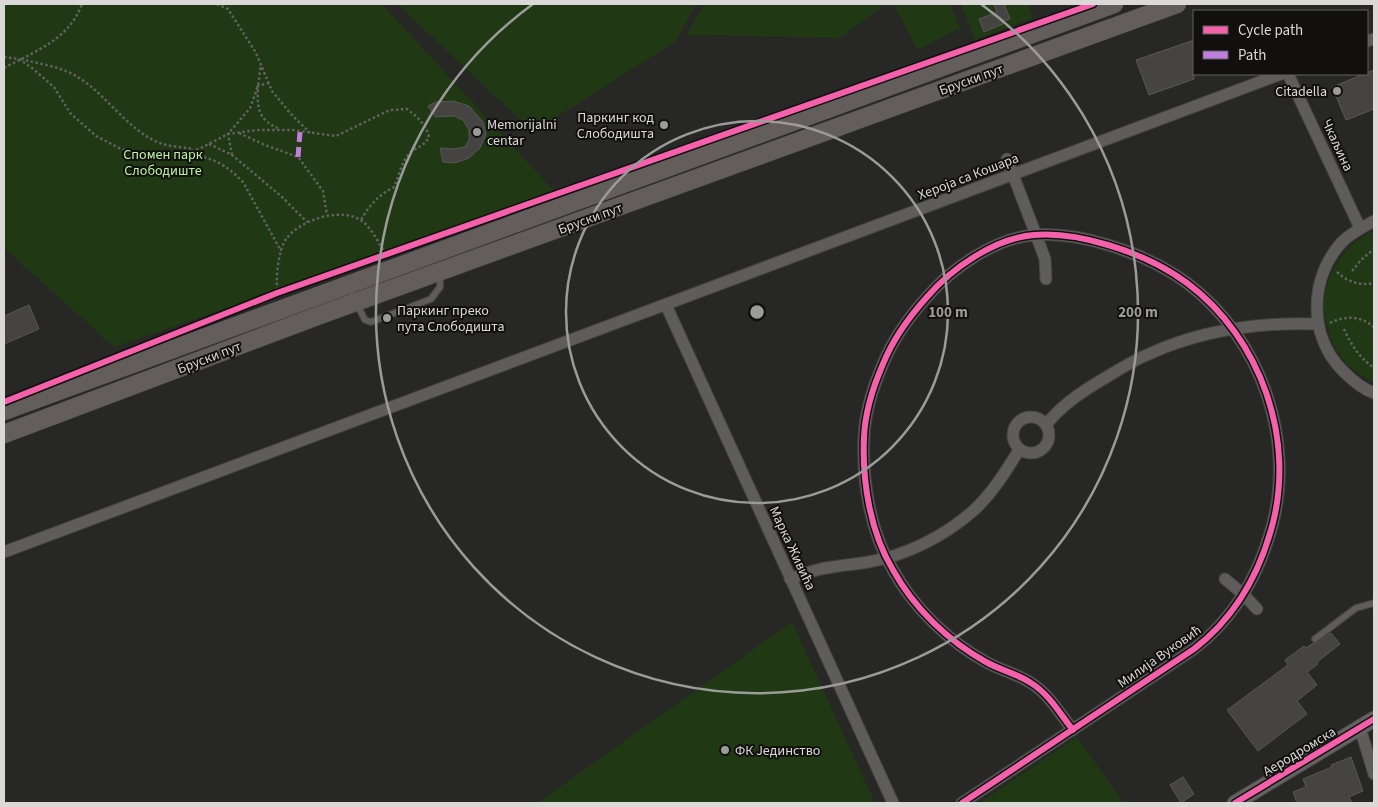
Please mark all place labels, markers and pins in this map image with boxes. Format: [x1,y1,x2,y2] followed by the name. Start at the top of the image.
[1275,82,1327,102] place label: Citadella
[1331,85,1343,97] marker: Citadella
[577,108,655,144] place label: Паркинг код Слободишта
[487,115,557,151] place label: Memorijalni centar
[658,119,670,131] marker: Паркинг код Слободишта
[471,126,483,138] marker: Memorijalni centar
[397,301,505,337] place label: Паркинг преко пута Слободишта
[748,303,766,321] centre of rings
[381,312,393,324] marker: Паркинг преко пута Слободишта
[735,741,820,761] place label: ФК Јединство
[719,744,731,756] marker: ФК Јединство

